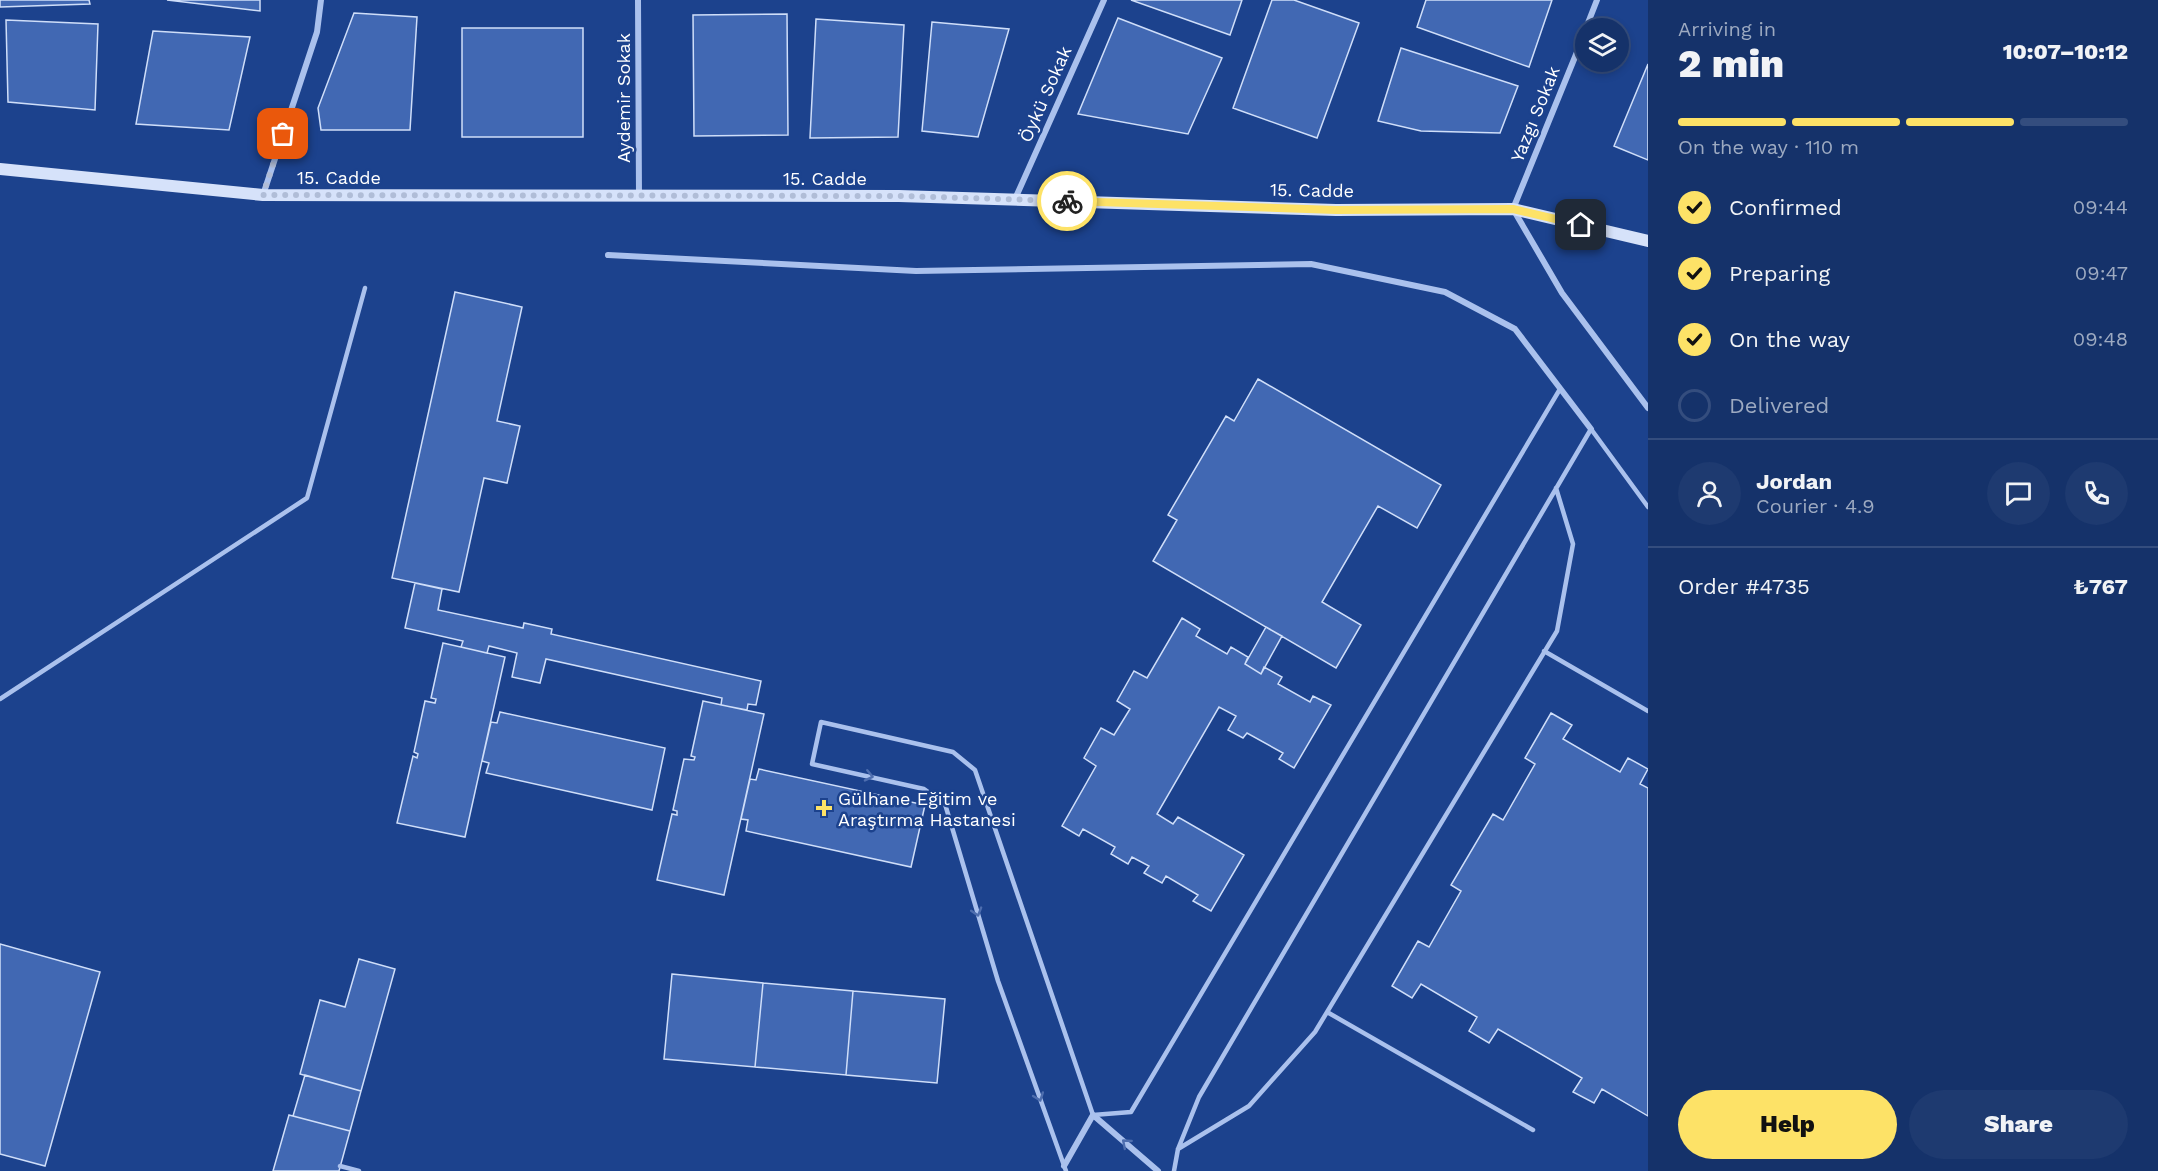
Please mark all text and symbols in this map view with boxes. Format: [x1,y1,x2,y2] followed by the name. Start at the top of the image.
[1678,17,1776,41] text: Arriving in
[1575,18,1629,72] map controls
[1575,18,1629,72] button: layers
[613,33,634,163] street label: Aydemir Sokak
[2003,39,2128,64] text: 10:07–10:12
[1678,41,1784,86] text: 2 min
[1014,43,1076,145] street label: Öykü Sokak
[1506,63,1564,165] street label: Yazgı Sokak
[257,108,308,159] pin
[266,117,299,150] icon: bag
[1678,135,1859,159] text: On the way · 110 m
[297,167,381,188] street label: 15. Cadde
[783,168,867,189] street label: 15. Cadde
[1037,171,1097,231] courier
[1270,179,1354,201] street label: 15. Cadde
[1051,185,1084,218] icon: bike
[1678,191,1711,224] icon: check
[1729,195,1842,220] text: Confirmed
[2073,195,2128,219] text: 09:44
[1555,199,1606,250] pin
[1564,208,1597,241] icon: home
[1678,257,1711,290] icon: check
[1729,261,1830,286] text: Preparing
[2075,261,2128,285] text: 09:47
[1678,323,1711,356] icon: check
[1729,327,1850,352] text: On the way
[2073,327,2128,351] text: 09:48
[1729,393,1829,418] text: Delivered
[1678,462,1741,525] button: person
[1987,462,2050,525] button: chat
[2065,462,2128,525] button: phone
[1756,469,1832,494] text: Jordan
[1756,494,1875,518] text: Courier · 4.9
[1678,574,1810,599] text: Order #4735
[2073,574,2128,599] text: ₺767
[864,769,874,782] one-way arrow
[838,788,1016,830] place label: Gülhane Eğitim ve Araştırma Hastanesi
[815,799,833,817] marker: Gülhane Eğitim ve Araştırma Hastanesi
[970,906,982,917] one-way arrow
[1678,1090,1897,1159] button: Help
[1909,1090,2128,1159] button: Share
[1032,1091,1045,1102] one-way arrow
[1122,1139,1133,1150] one-way arrow

